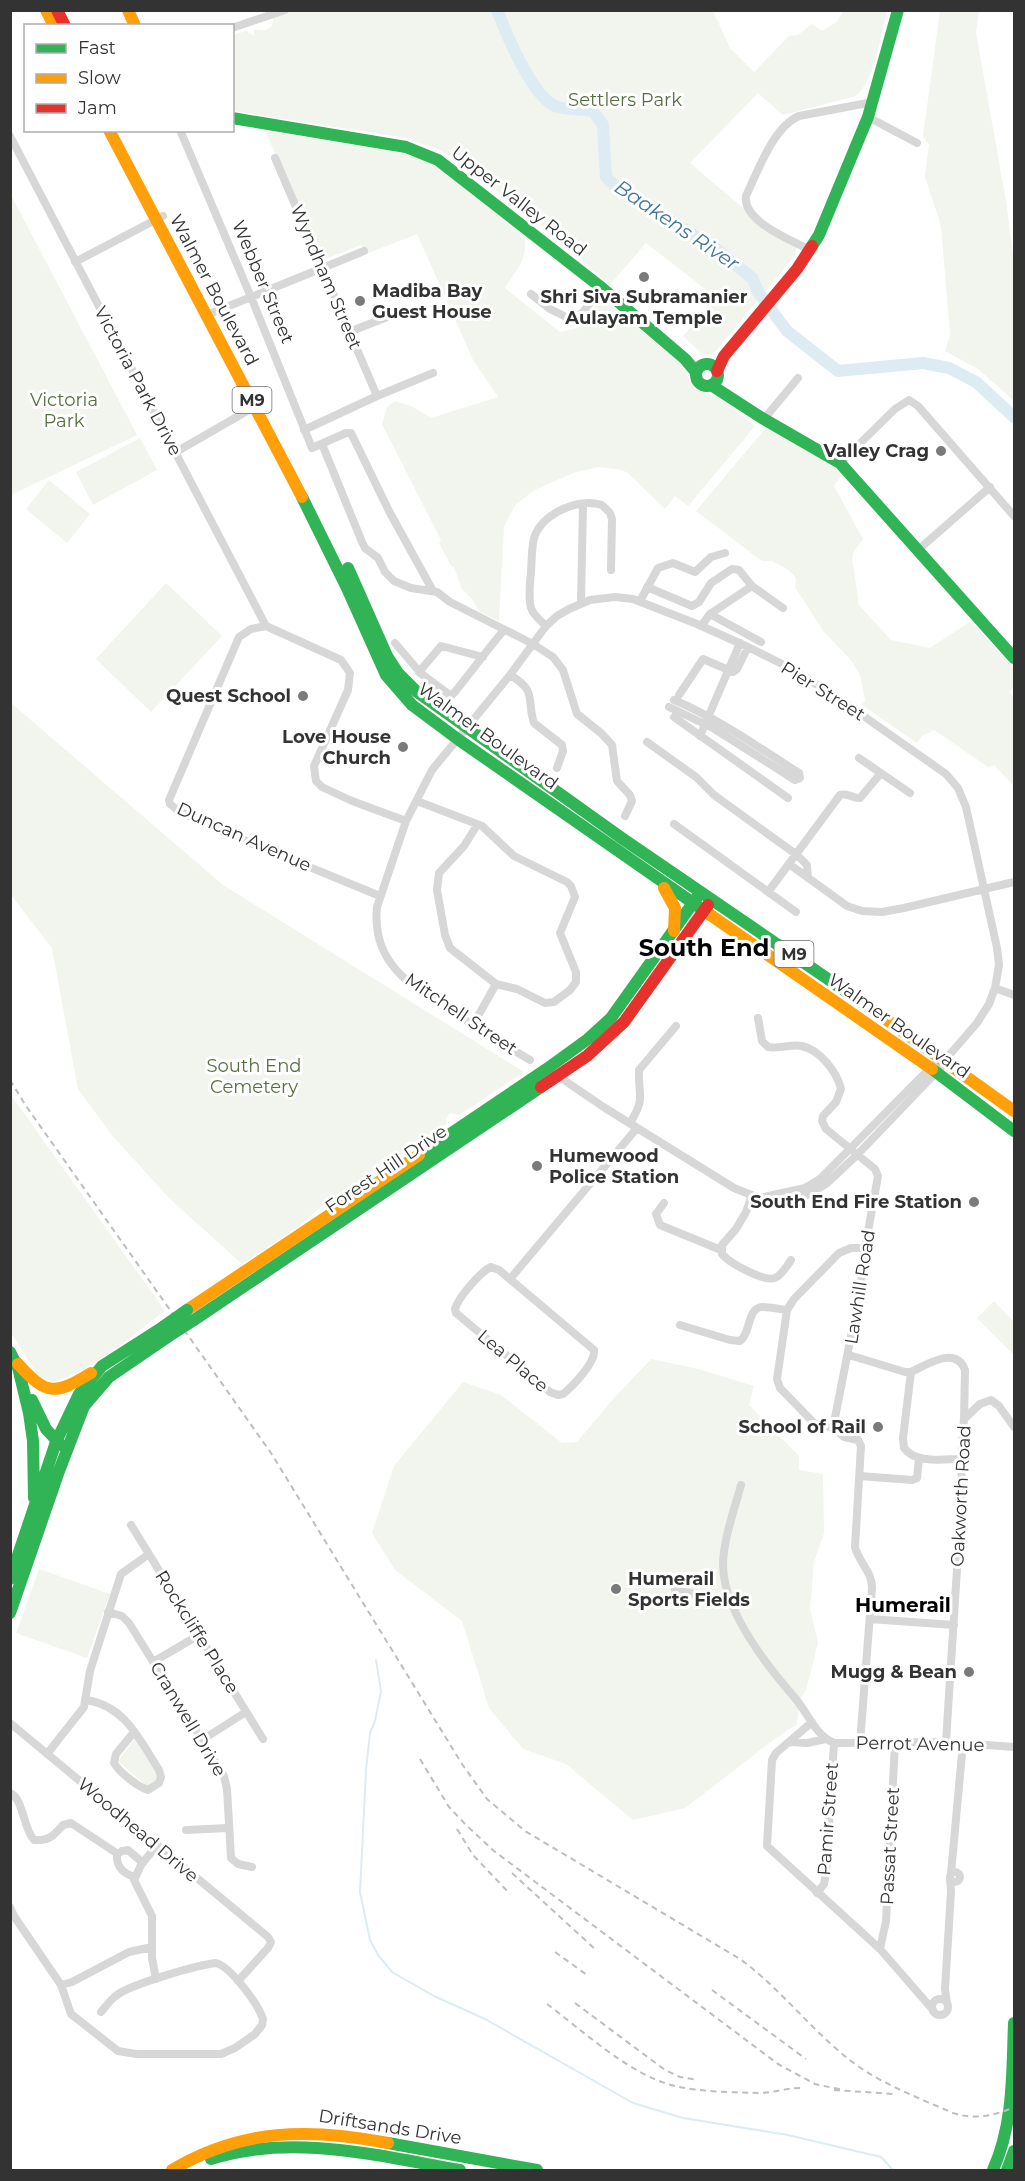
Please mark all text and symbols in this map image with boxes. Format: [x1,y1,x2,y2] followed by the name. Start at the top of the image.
[24,24,234,132] legend
[78,37,116,59] text: Fast
[78,67,121,89] text: Slow
[568,89,682,111] park label: Settlers Park
[77,97,117,119] text: Jam
[447,141,591,261] street label: Upper Valley Road
[610,175,745,276] water label: Baakens River
[286,201,366,353] street label: Wyndham Street
[165,211,263,369] street label: Walmer Boulevard
[227,217,299,347] street label: Webber Street
[637,270,651,284] marker: Shri Siva Subramanier Aulayam Temple
[372,280,492,323] place label: Madiba Bay Guest House
[541,286,748,329] place label: Shri Siva Subramanier Aulayam Temple
[353,294,367,308] marker: Madiba Bay Guest House
[89,303,187,459] street label: Victoria Park Drive
[232,387,272,413] road number: M9
[30,389,98,432] park label: Victoria Park
[823,440,929,462] place label: Valley Crag
[934,444,948,458] marker: Valley Crag
[777,657,869,725] street label: Pier Street
[414,678,562,794] street label: Walmer Boulevard
[166,685,291,707] place label: Quest School
[296,689,310,703] marker: Quest School
[282,726,391,769] place label: Love House Church
[396,740,410,754] marker: Love House Church
[173,798,315,877] street label: Duncan Avenue
[639,933,769,962] district label: South End
[774,941,814,967] road number: M9
[401,968,521,1060] street label: Mitchell Street
[824,969,974,1083] street label: Walmer Boulevard
[206,1055,302,1098] park label: South End Cemetery
[321,1120,451,1218] street label: Forest Hill Drive
[549,1145,679,1188] place label: Humewood Police Station
[530,1159,544,1173] marker: Humewood Police Station
[750,1191,962,1213] place label: South End Fire Station
[967,1195,981,1209] marker: South End Fire Station
[840,1228,880,1346] street label: Lawhill Road
[473,1325,553,1397] street label: Lea Place
[738,1416,866,1438] place label: School of Rail
[871,1420,885,1434] marker: School of Rail
[946,1425,976,1567] street label: Oakworth Road
[150,1566,244,1698] street label: Rockcliffe Place
[628,1568,750,1611] place label: Humerail Sports Fields
[609,1582,623,1596] marker: Humerail Sports Fields
[855,1593,951,1617] district label: Humerail
[145,1658,231,1780] street label: Cranwell Drive
[831,1661,957,1683] place label: Mugg & Bean
[962,1665,976,1679] marker: Mugg & Bean
[855,1732,985,1756] street label: Perrot Avenue
[813,1762,843,1876] street label: Pamir Street
[73,1773,203,1887] street label: Woodhead Drive
[876,1787,904,1905] street label: Passat Street
[317,2105,463,2149] street label: Driftsands Drive

